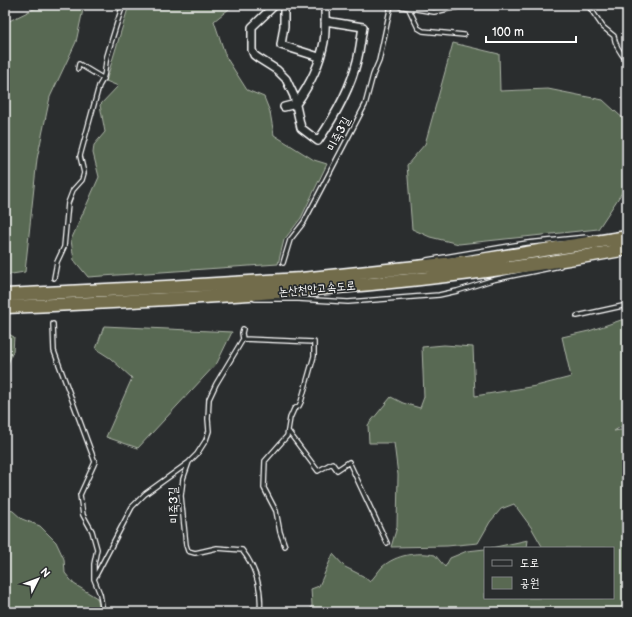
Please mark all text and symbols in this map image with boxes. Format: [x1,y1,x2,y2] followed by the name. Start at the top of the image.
[486,18,576,44] scale bar
[492,25,524,40] text: 100 m
[324,114,354,154] street label: 미죽3길
[278,278,356,300] street label: 논산천안고속도로
[166,486,182,523] street label: 미죽3길
[484,547,614,599] legend
[520,556,539,571] text: 도로
[18,559,58,599] north arrow
[37,565,53,580] text: N
[520,576,539,591] text: 공원

